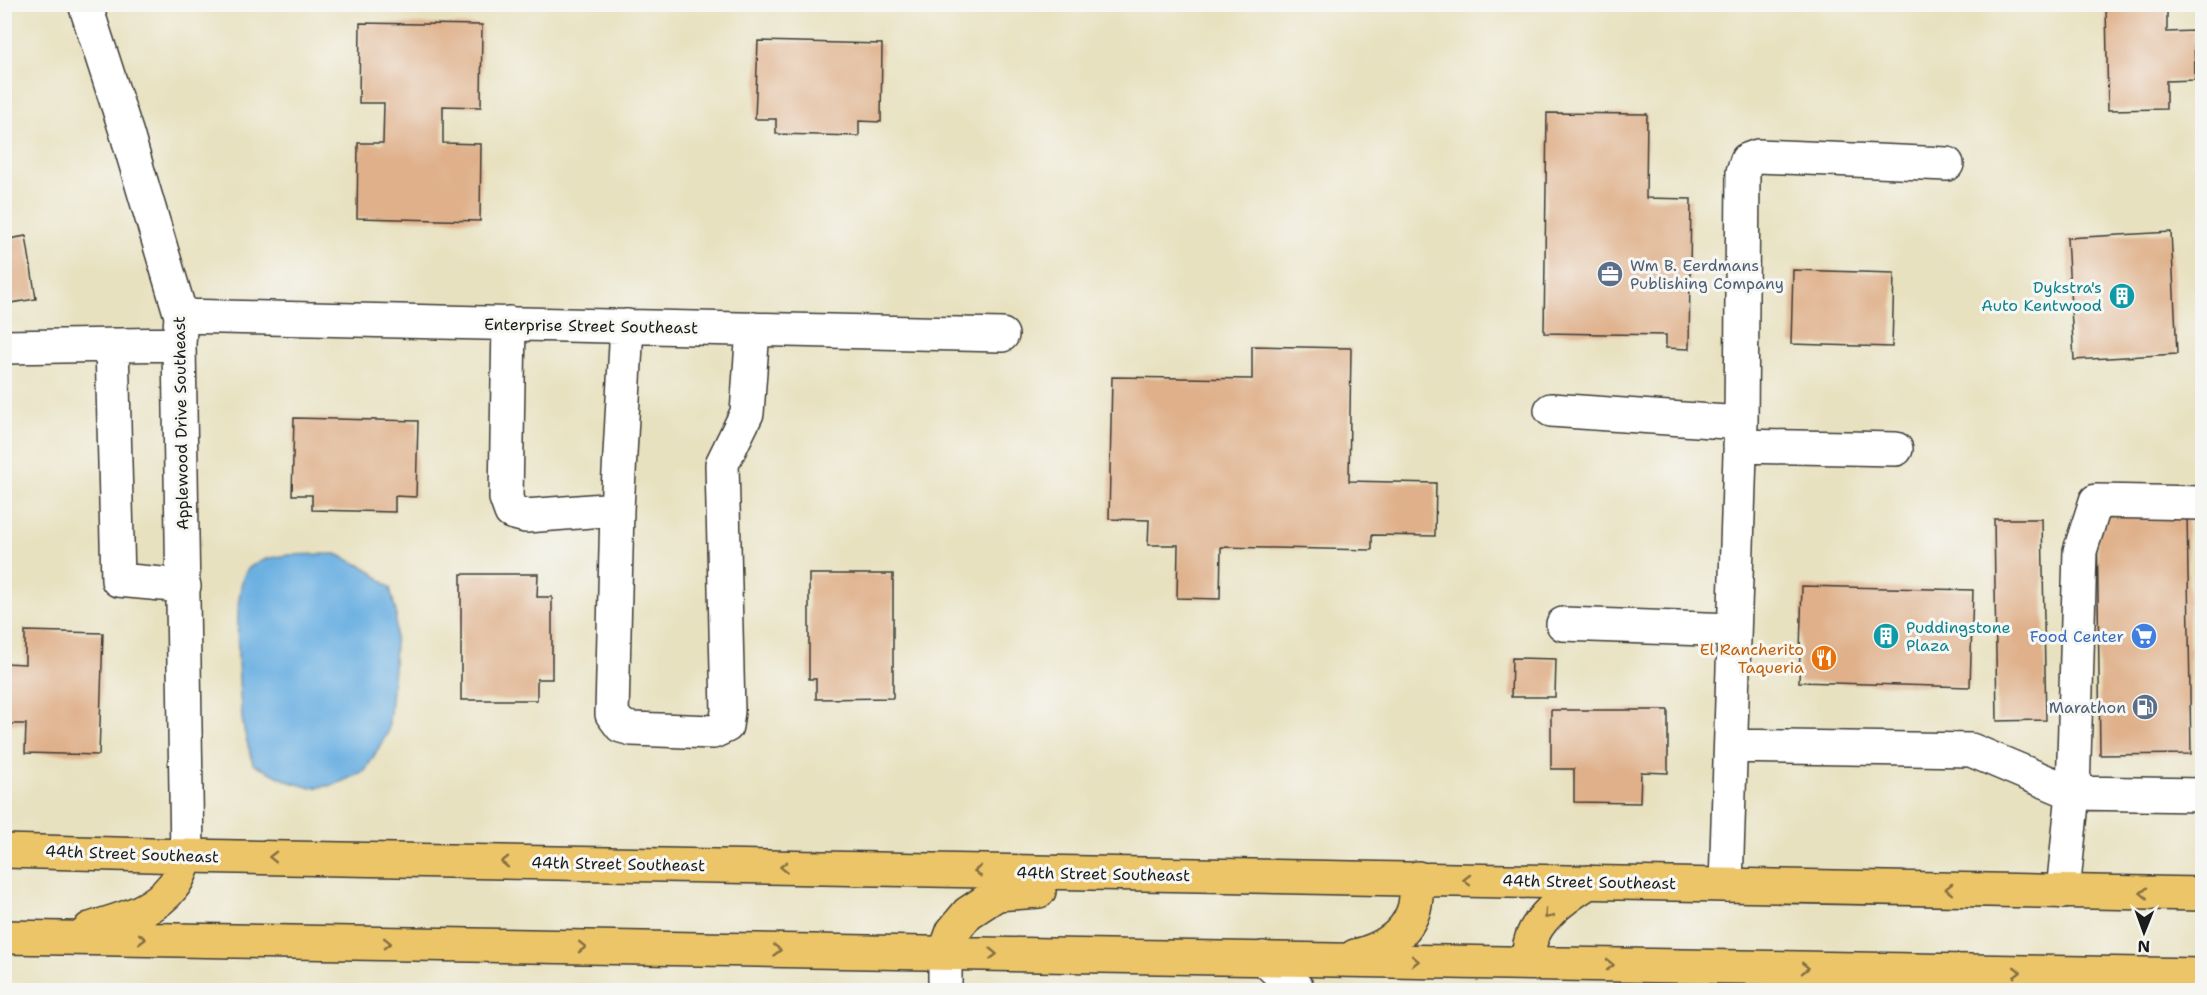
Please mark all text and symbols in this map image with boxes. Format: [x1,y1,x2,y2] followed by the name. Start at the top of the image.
[1630,255,1784,294] place label: Wm B. Eerdmans Publishing Company
[1595,259,1625,289] office icon: Wm B. Eerdmans Publishing Company
[1981,277,2102,316] place label: Dykstra's Auto Kentwood
[2107,281,2137,311] building icon: Dykstra's Auto Kentwood
[484,314,698,338] street label: Enterprise Street Southeast
[169,316,193,530] street label: Applewood Drive Southeast
[1906,617,2011,656] place label: Puddingstone Plaza
[1871,621,1901,651] building icon: Puddingstone Plaza
[2129,621,2159,651] supermarket icon: Food Center
[2030,626,2124,647] place label: Food Center
[1700,639,1804,678] place label: El Rancherito Taqueria
[1809,643,1839,673] restaurant icon: El Rancherito Taqueria
[2130,692,2160,722] fuel station icon: Marathon
[2049,697,2126,718] place label: Marathon
[45,840,219,868] street label: 44th Street Southeast
[268,851,277,863] one-way arrow
[531,852,705,876] street label: 44th Street Southeast
[500,856,509,868] one-way arrow
[779,861,788,874] one-way arrow
[1016,862,1190,886] street label: 44th Street Southeast
[974,865,983,877] one-way arrow
[1502,870,1676,894] street label: 44th Street Southeast
[1463,873,1472,886] one-way arrow
[1945,883,1954,896] one-way arrow
[2140,887,2149,899] one-way arrow
[2114,902,2174,962] north arrow
[1544,908,1555,919] one-way arrow
[138,933,147,945] one-way arrow
[2137,936,2150,957] text: N
[383,937,392,949] one-way arrow
[578,940,587,953] one-way arrow
[773,944,782,956] one-way arrow
[989,948,998,960] one-way arrow
[1411,955,1420,967] one-way arrow
[1606,958,1615,971] one-way arrow
[1801,962,1810,974] one-way arrow
[2012,966,2021,978] one-way arrow

